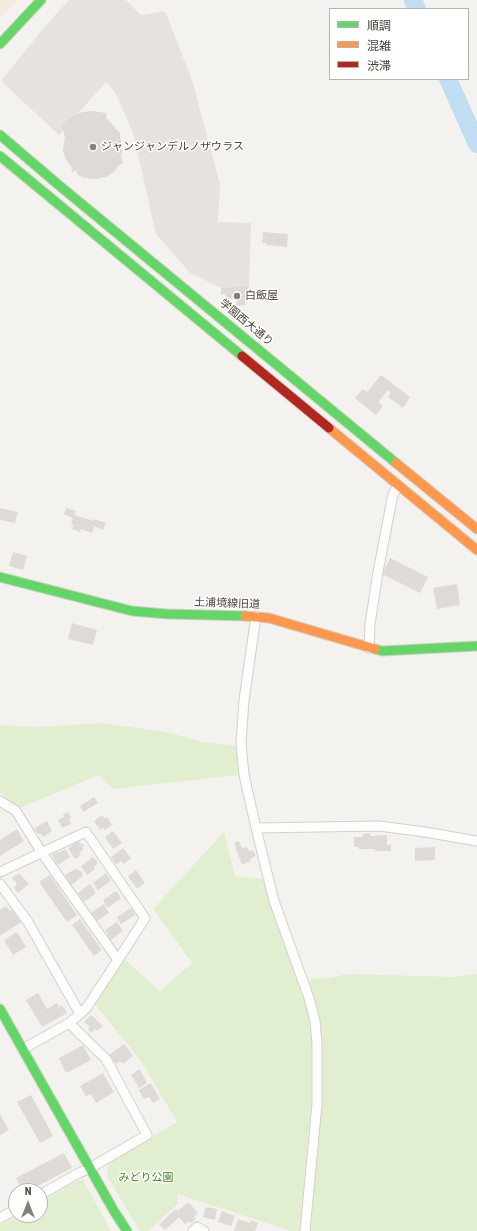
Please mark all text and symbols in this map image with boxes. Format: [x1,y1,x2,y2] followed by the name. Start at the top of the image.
[329,8,469,80] legend
[367,19,391,33] text: 順調
[367,39,391,53] text: 混雑
[367,59,391,73] text: 渋滞
[101,140,244,154] place label: ジャンジャンデルノザウラス
[88,142,98,152] marker: ジャンジャンデルノザウラス
[245,289,278,303] place label: 白飯屋
[232,291,242,301] marker: 白飯屋
[216,297,276,349] street label: 学園西大通り
[194,596,260,612] street label: 土浦境線旧道
[119,1171,173,1185] park label: みどり公園
[8,1183,48,1223] north arrow
[25,1185,31,1198] text: N

